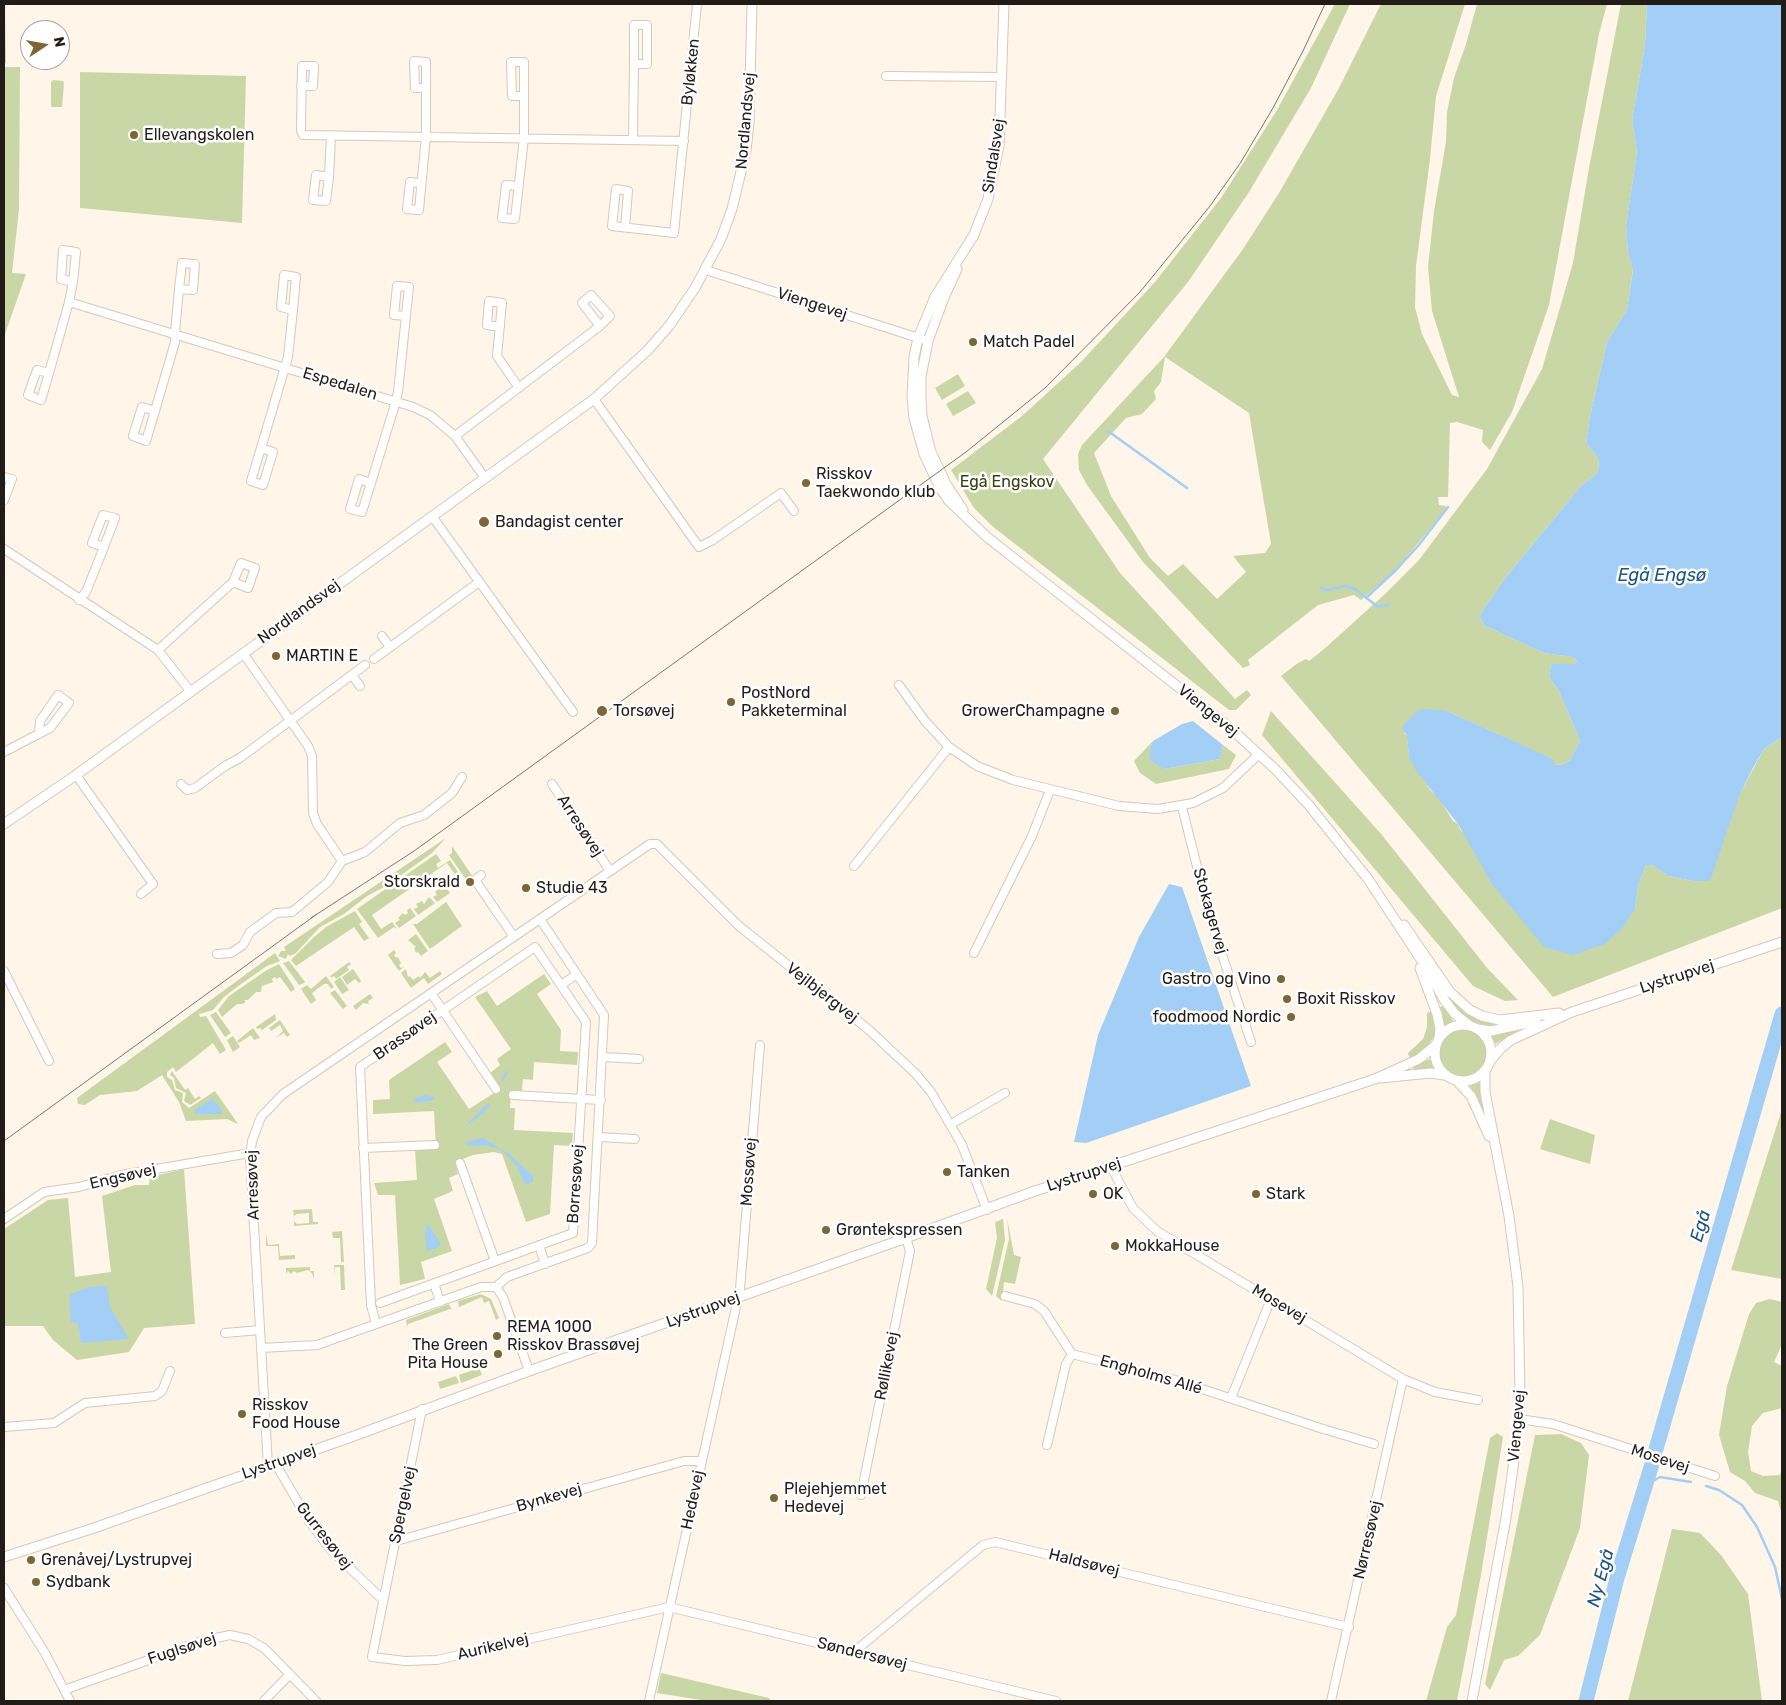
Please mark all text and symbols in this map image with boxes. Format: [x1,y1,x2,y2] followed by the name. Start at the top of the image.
[20,20,70,70] north arrow
[50,35,69,49] text: N
[678,37,704,107] street label: Byløkken
[732,72,760,170] street label: Nordlandsvej
[979,117,1009,195] street label: Sindalsvej
[144,125,255,145] place label: Ellevangskolen
[128,129,140,141] marker: Ellevangskolen
[774,284,850,324] street label: Viengevej
[983,332,1075,352] place label: Match Padel
[967,336,979,348] marker: Match Padel
[300,364,380,404] street label: Espedalen
[816,464,935,502] place label: Risskov Taekwondo klub
[960,472,1054,492] park label: Egå Engskov
[800,477,812,489] marker: Risskov Taekwondo klub
[495,512,623,532] place label: Bandagist center
[477,515,491,529] marker: Bandagist center
[1618,565,1706,587] water label: Egå Engsø
[254,576,344,648] street label: Nordlandsvej
[286,646,358,666] place label: MARTIN E
[270,650,282,662] marker: MARTIN E
[1174,681,1242,741] street label: Viengevej
[741,683,847,721] place label: PostNord Pakketerminal
[725,696,737,708] marker: PostNord Pakketerminal
[613,701,675,721] place label: Torsøvej
[962,701,1105,721] place label: GrowerChampagne
[595,704,609,718] marker: Torsøvej
[1109,705,1121,717] marker: GrowerChampagne
[553,791,607,861] street label: Arresøvej
[1189,866,1231,956] street label: Stokagervej
[384,872,460,892] place label: Storskrald
[464,876,476,888] marker: Storskrald
[536,878,608,898] place label: Studie 43
[520,882,532,894] marker: Studie 43
[1637,956,1717,998] street label: Lystrupvej
[782,959,862,1027] street label: Vejlbjergvej
[1162,969,1271,989] place label: Gastro og Vino
[1275,973,1287,985] marker: Gastro og Vino
[1297,989,1396,1009] place label: Boxit Risskov
[1281,993,1293,1005] marker: Boxit Risskov
[370,1007,440,1065] street label: Brassøvej
[1153,1007,1281,1027] place label: foodmood Nordic
[1285,1011,1297,1023] marker: foodmood Nordic
[737,1137,761,1207] street label: Mossøvej
[564,1144,588,1224] street label: Borresøvej
[242,1150,264,1220] street label: Arresøvej
[1044,1154,1124,1196] street label: Lystrupvej
[88,1160,158,1194] street label: Engsøvej
[957,1162,1010,1182] place label: Tanken
[941,1166,953,1178] marker: Tanken
[1103,1184,1123,1204] place label: OK
[1266,1184,1305,1204] place label: Stark
[1087,1188,1099,1200] marker: OK
[1250,1188,1262,1200] marker: Stark
[1686,1208,1716,1244] water label: Egå
[836,1220,962,1240] place label: Grøntekspressen
[820,1224,832,1236] marker: Grøntekspressen
[1125,1236,1219,1256] place label: MokkaHouse
[1109,1240,1121,1252] marker: MokkaHouse
[1248,1280,1310,1328] street label: Mosevej
[664,1288,742,1332] street label: Lystrupvej
[507,1317,639,1355] place label: REMA 1000 Risskov Brassøvej
[491,1330,503,1342] marker: REMA 1000 Risskov Brassøvej
[871,1330,903,1402] street label: Røllikevej
[407,1335,488,1373] place label: The Green Pita House
[492,1348,504,1360] marker: The Green Pita House
[1098,1351,1204,1399] street label: Engholms Allé
[1504,1389,1530,1463] street label: Viengevej
[252,1395,340,1433] place label: Risskov Food House
[236,1408,248,1420] marker: Risskov Food House
[239,1440,319,1484] street label: Lystrupvej
[1628,1441,1692,1477] street label: Mosevej
[385,1465,421,1545] street label: Spergelvej
[677,1469,709,1531] street label: Hedevej
[514,1479,584,1517] street label: Bynkevej
[784,1479,887,1517] place label: Plejehjemmet Hedevej
[768,1492,780,1504] marker: Plejehjemmet Hedevej
[292,1499,356,1573] street label: Gurresøvej
[1350,1499,1386,1581] street label: Nørresøvej
[1047,1545,1121,1581] street label: Haldsøvej
[1583,1547,1619,1609] water label: Ny Egå
[41,1550,192,1570] place label: Grenåvej/Lystrupvej
[25,1554,37,1566] marker: Grenåvej/Lystrupvej
[46,1572,110,1592] place label: Sydbank
[30,1576,42,1588] marker: Sydbank
[145,1629,219,1669] street label: Fuglsøvej
[456,1629,530,1665] street label: Aurikelvej
[815,1634,909,1674] street label: Søndersøvej

